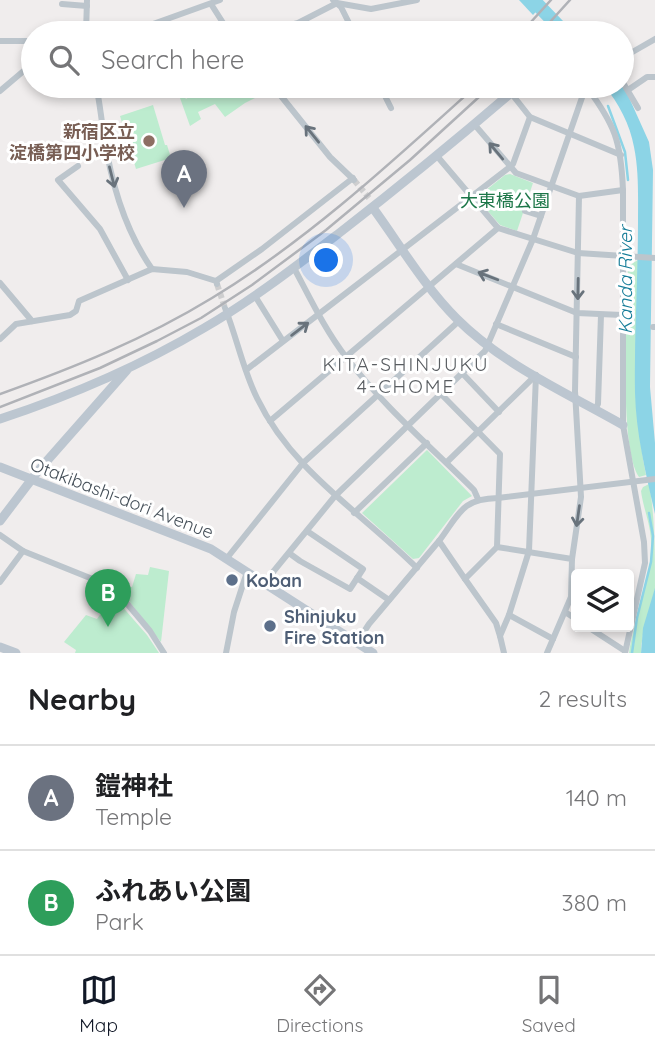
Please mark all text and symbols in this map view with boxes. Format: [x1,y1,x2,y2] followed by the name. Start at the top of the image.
[21,21,634,98] search box
[45,41,83,79] icon: search
[101,43,245,76] text: Search here
[9,120,135,164] place label: 新宿区立 淀橋第四小学校
[304,126,320,144] one-way arrow
[141,133,157,149] marker: 新宿区立 淀橋第四小学校
[488,142,504,160] one-way arrow
[161,150,207,208] pin: A
[106,165,119,188] one-way arrow
[460,189,550,212] park label: 大東橋公園
[613,223,637,334] water label: Kanda River
[309,243,343,277] your location
[477,269,499,282] one-way arrow
[571,277,585,300] one-way arrow
[290,321,309,336] one-way arrow
[322,352,490,398] district label: KITA-SHINJUKU 4-CHOME
[27,452,217,544] street label: Otakibashi-dori Avenue
[571,504,584,527] one-way arrow
[85,569,131,627] pin: B
[246,569,302,592] place label: Koban
[571,569,634,632] map controls
[571,569,634,632] button: layers
[224,572,240,588] marker: Koban
[284,605,384,649] place label: Shinjuku Fire Station
[262,618,278,634] marker: Shinjuku Fire Station
[28,680,136,718] text: Nearby
[538,684,627,713] text: 2 results
[95,769,173,802] text: 鎧神社
[44,783,58,812] text: A
[566,783,627,812] text: 140 m
[95,802,172,831] text: Temple
[95,874,251,907] text: ふれあい公園
[43,888,59,917] text: B
[562,888,627,917] text: 380 m
[95,907,144,936] text: Park
[79,971,118,1037] tab: Map
[276,971,363,1037] tab: Directions
[522,971,576,1037] tab: Saved

